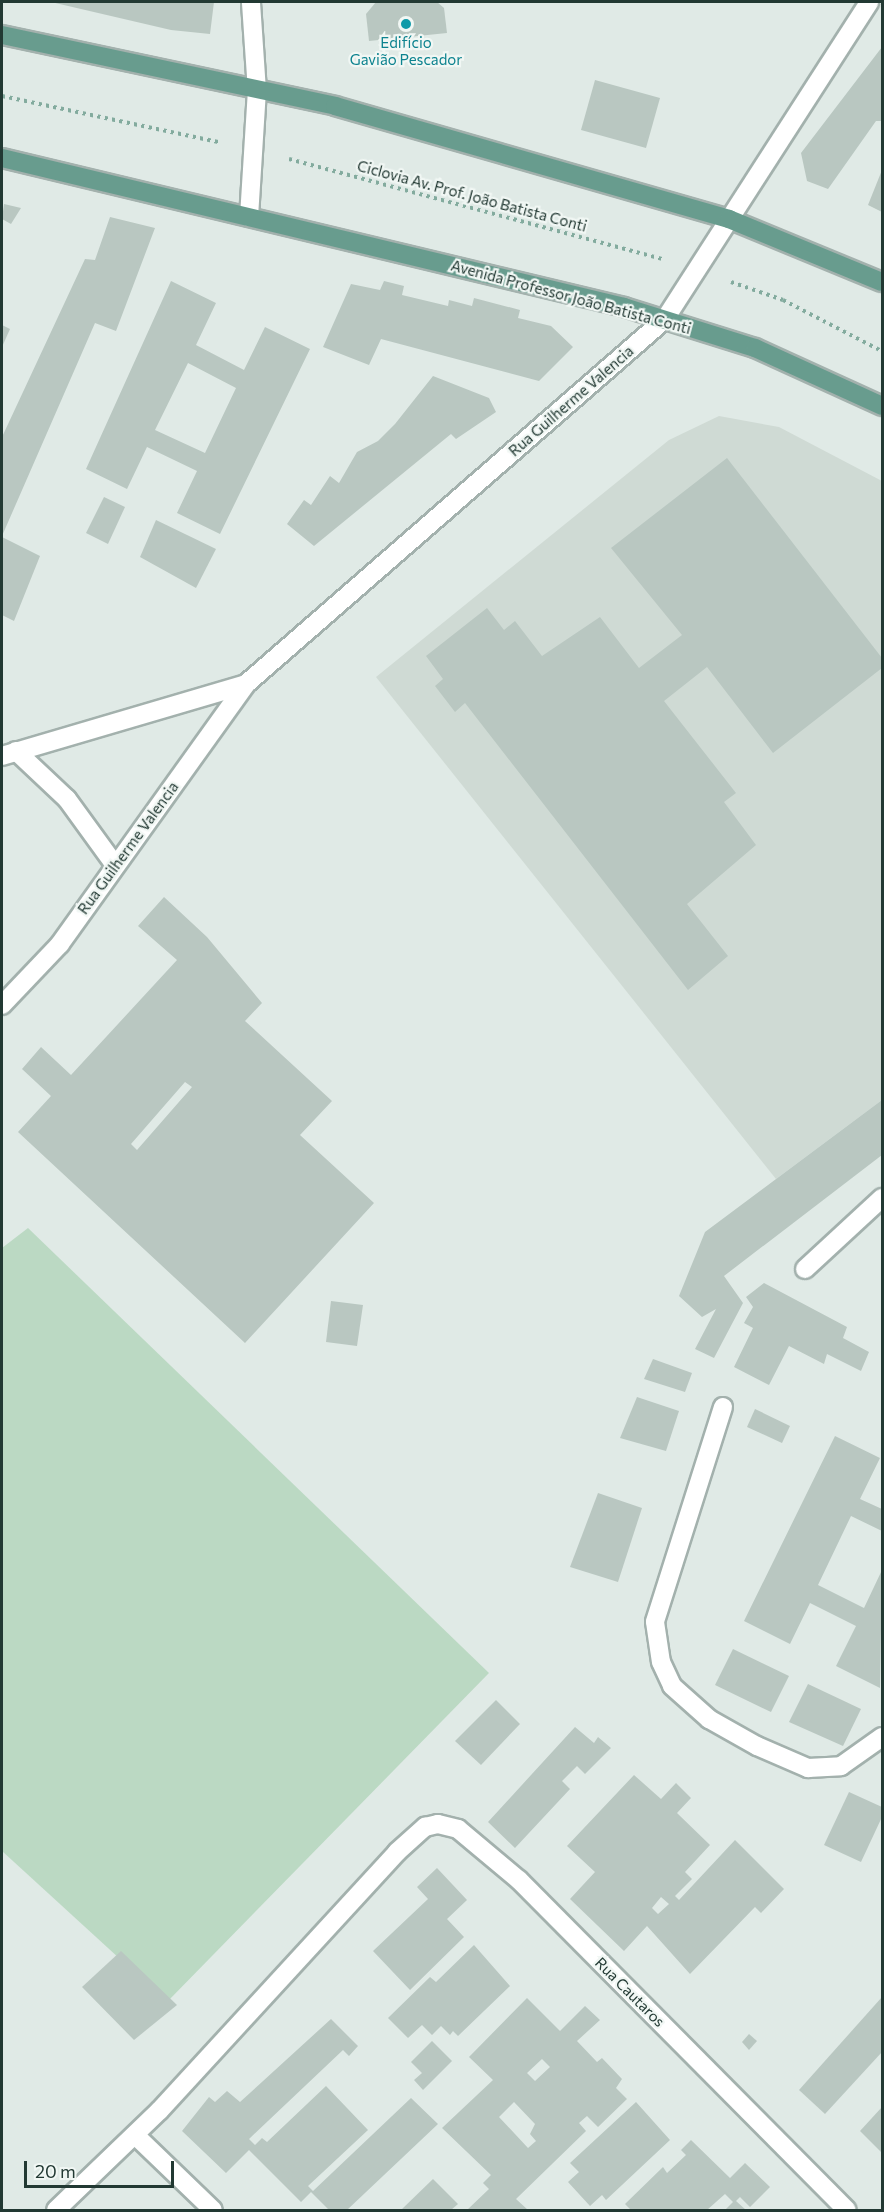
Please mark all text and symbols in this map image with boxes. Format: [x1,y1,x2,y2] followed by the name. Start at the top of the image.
[399,17,413,31] marker: Edifício Gavião Pescador
[350,33,462,68] place label: Edifício Gavião Pescador
[355,157,589,235] street label: Ciclovia Av. Prof. João Batista Conti
[449,256,693,338] street label: Avenida Professor João Batista Conti
[505,342,637,460] street label: Rua Guilherme Valencia
[74,778,182,918] street label: Rua Guilherme Valencia
[591,1953,669,2031] street label: Rua Cautaros
[27,2149,177,2187] scale bar
[35,2160,76,2182] text: 20 m

